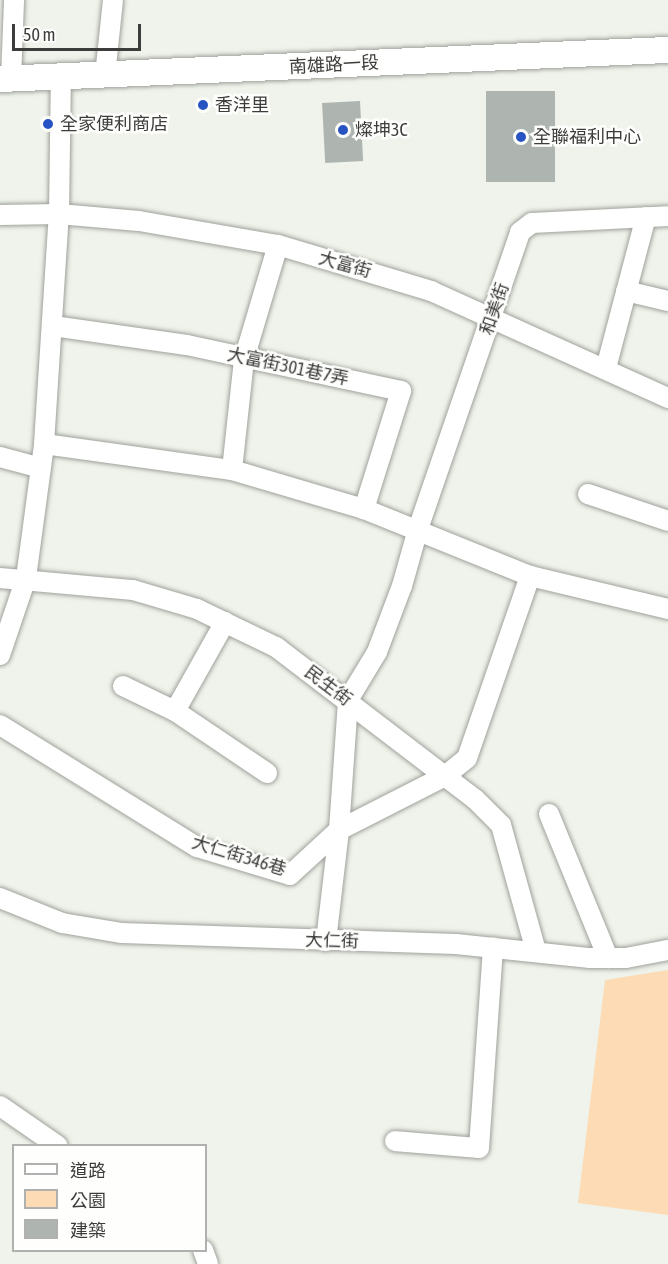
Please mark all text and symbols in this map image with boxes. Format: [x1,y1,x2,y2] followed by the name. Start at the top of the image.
[15,12,144,50] scale bar
[23,24,55,45] text: 50 m
[288,52,380,78] street label: 南雄路一段
[215,94,269,116] place label: 香洋里
[196,98,210,112] marker: 香洋里
[60,113,168,135] place label: 全家便利商店
[41,117,55,131] marker: 全家便利商店
[355,119,408,141] place label: 燦坤3C
[336,123,350,137] marker: 燦坤3C
[533,126,641,148] place label: 全聯福利中心
[514,130,528,144] marker: 全聯福利中心
[316,247,374,283] street label: 大富街
[476,280,514,338] street label: 和美街
[225,344,351,390] street label: 大富街301巷7弄
[300,661,356,711] street label: 民生街
[189,831,289,881] street label: 大仁街346巷
[305,929,359,953] street label: 大仁街
[12,1144,207,1252] legend
[70,1160,106,1181] text: 道路
[70,1190,106,1211] text: 公園
[70,1220,106,1241] text: 建築

